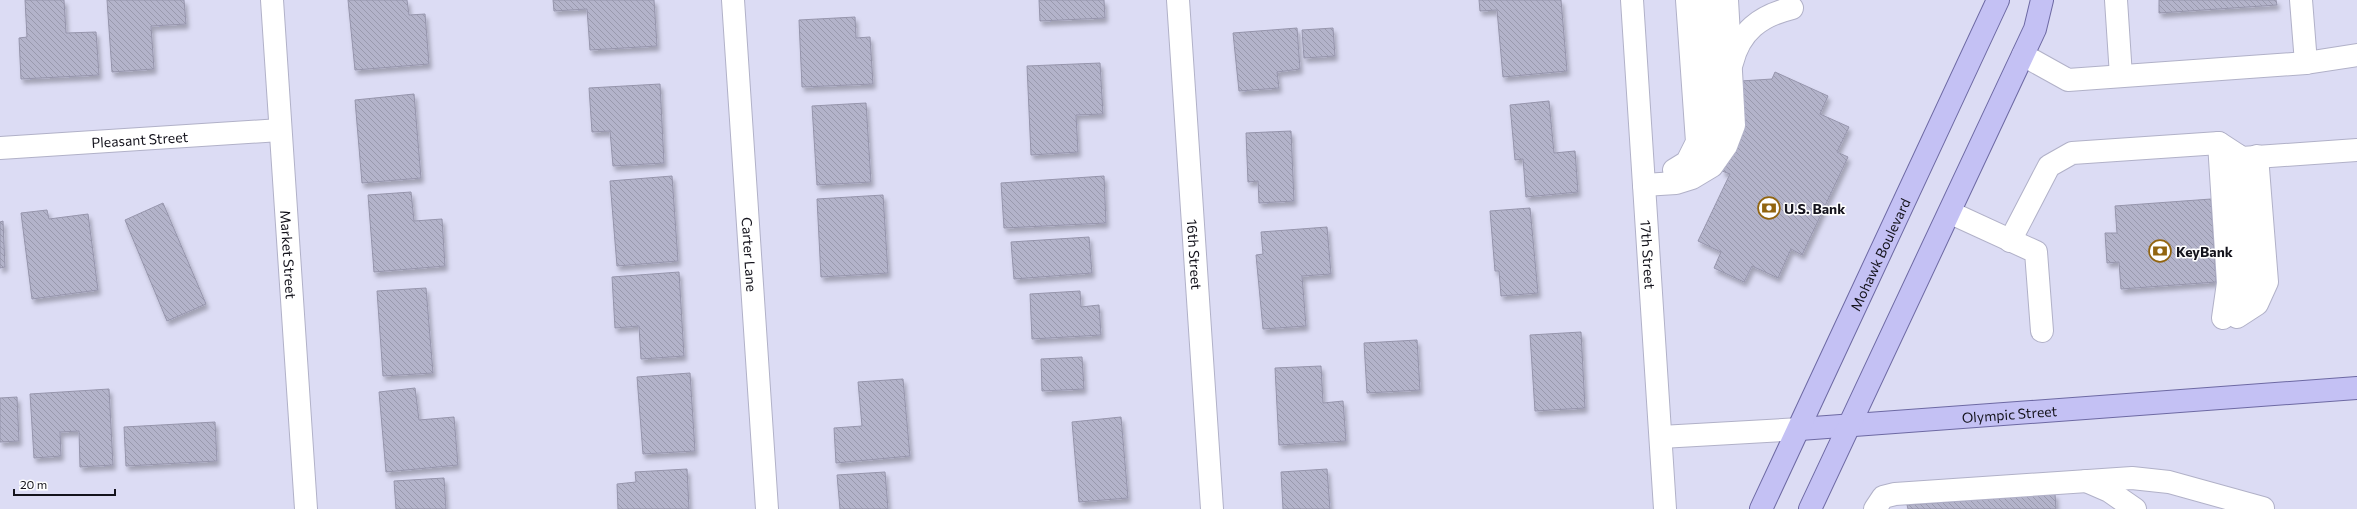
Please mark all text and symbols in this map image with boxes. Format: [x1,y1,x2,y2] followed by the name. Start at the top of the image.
[91,127,189,151] street label: Pleasant Street
[1756,195,1782,221] bank icon: U.S. Bank
[1846,195,1913,313] street label: Mohawk Boulevard
[1784,200,1845,217] place label: U.S. Bank
[278,210,300,300] street label: Market Street
[739,217,761,292] street label: Carter Lane
[1184,219,1206,290] street label: 16th Street
[1638,219,1659,290] street label: 17th Street
[2147,238,2173,264] bank icon: KeyBank
[2176,243,2233,260] place label: KeyBank
[1961,402,2058,426] street label: Olympic Street
[14,471,115,497] scale bar
[20,477,47,491] text: 20 m

